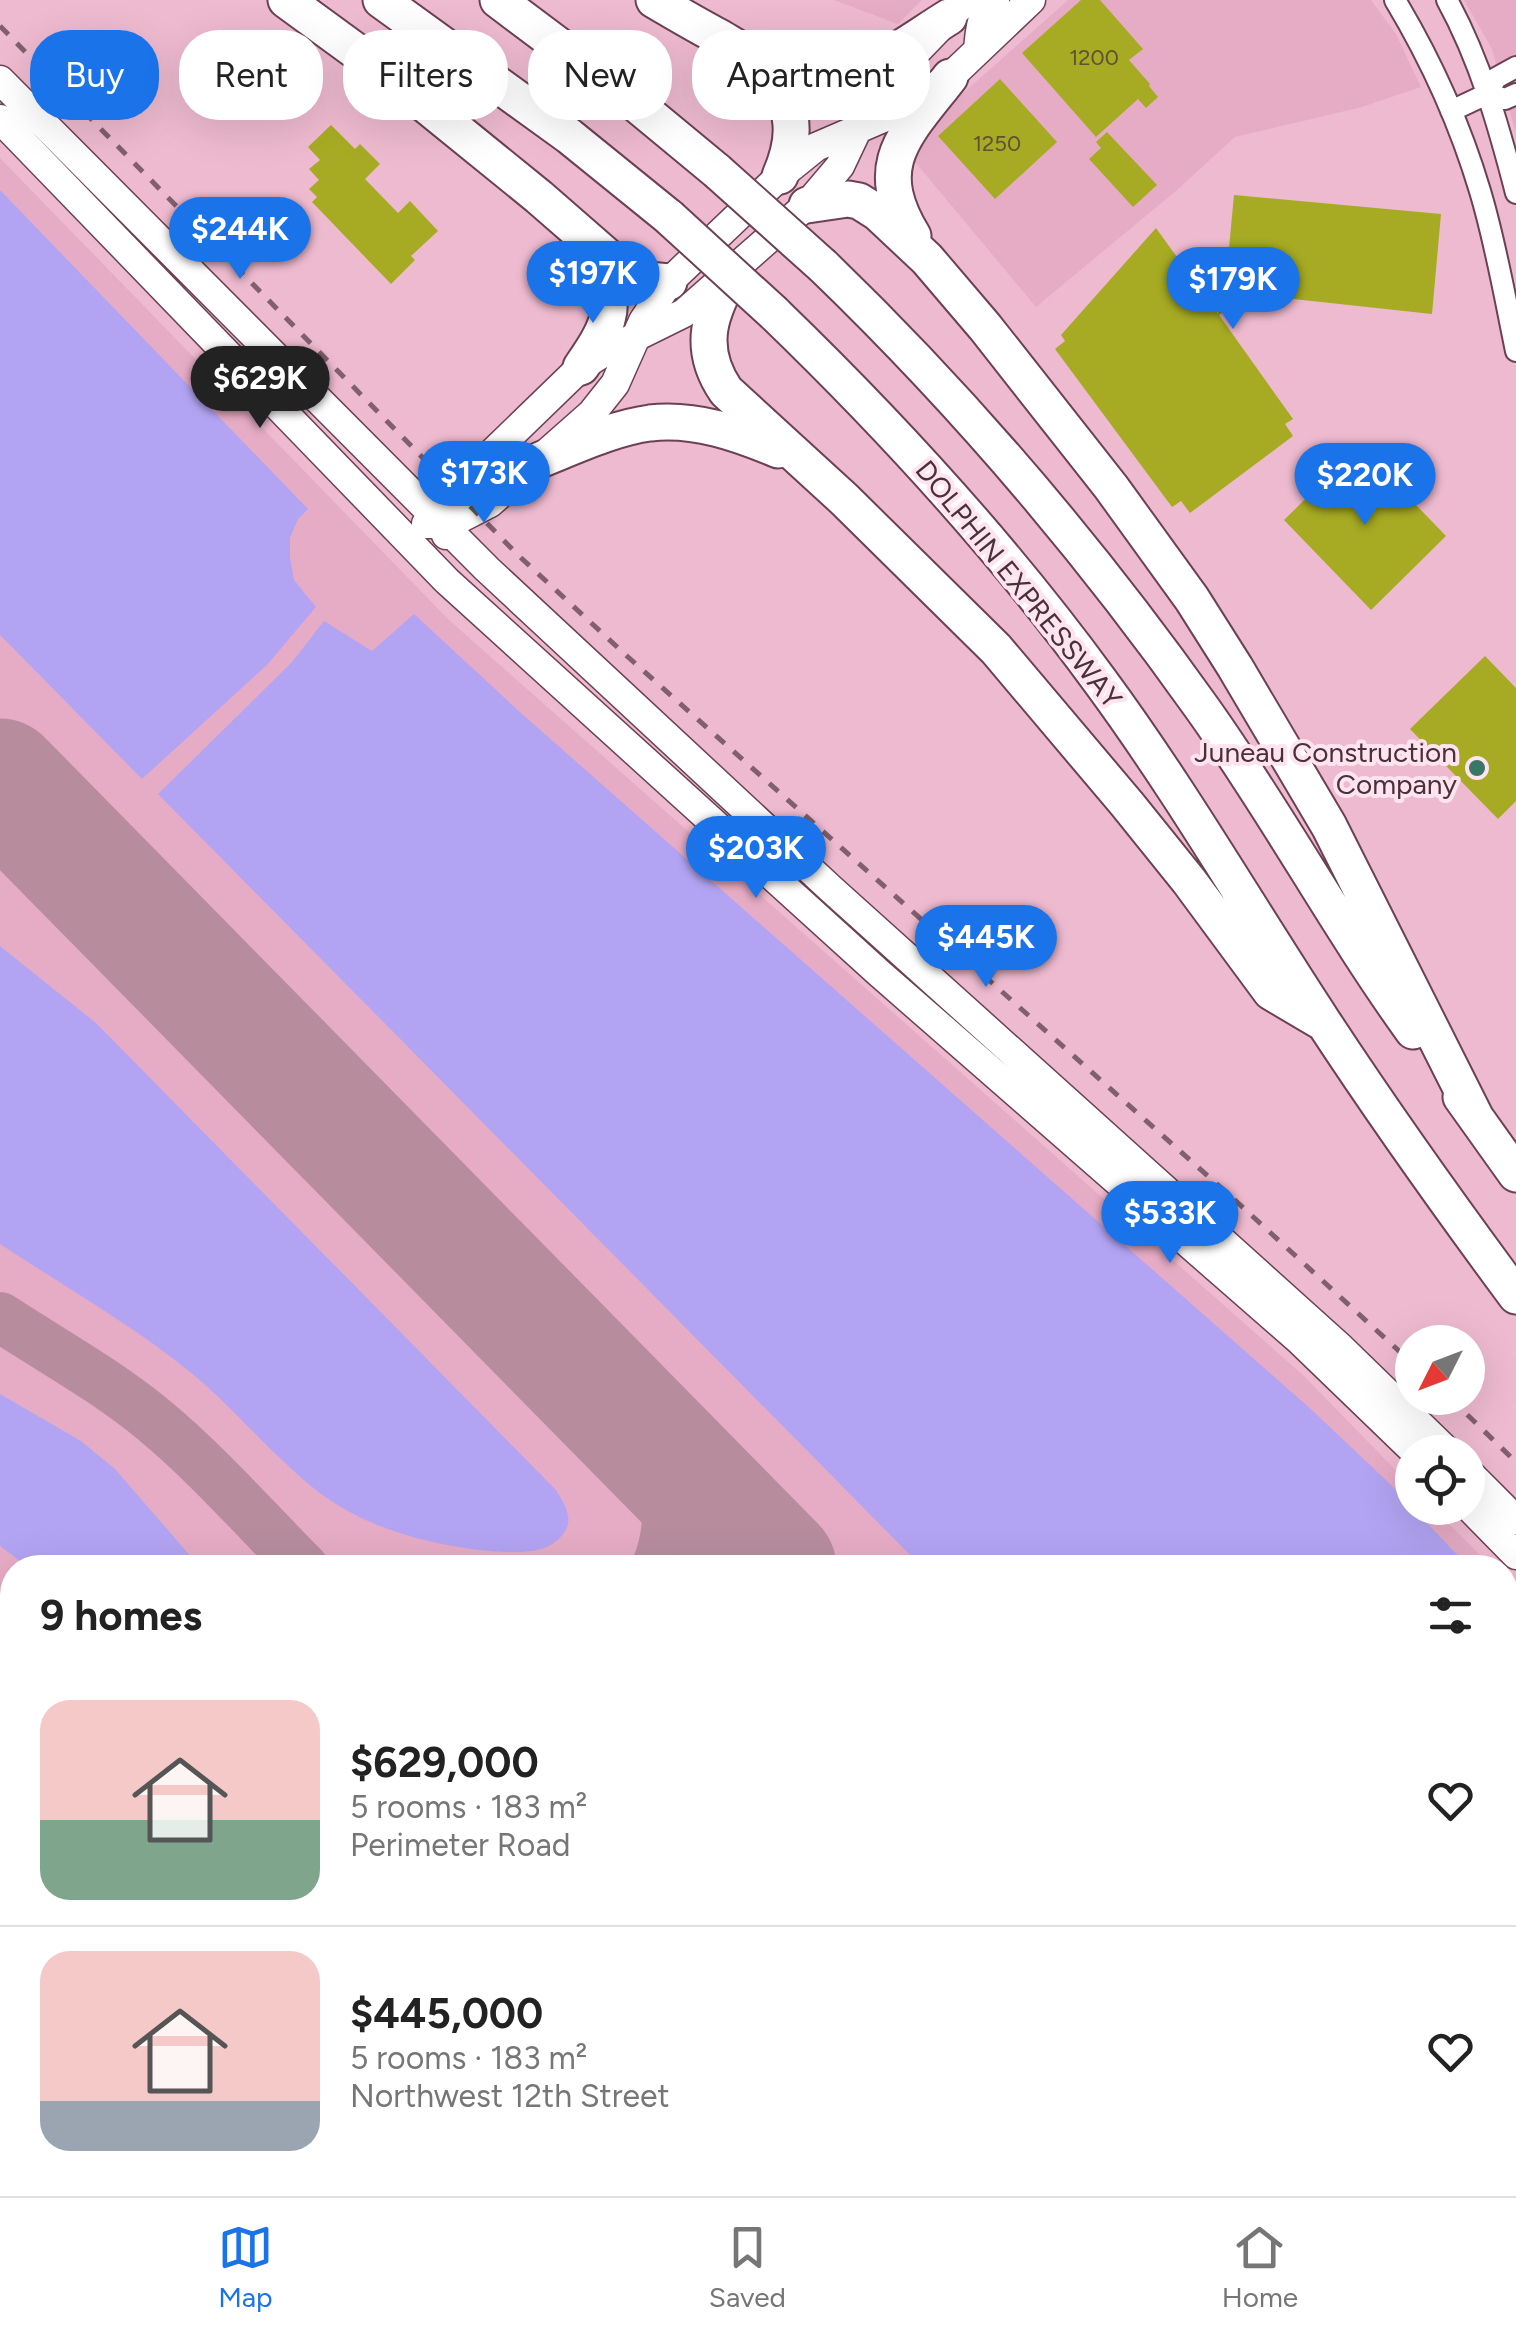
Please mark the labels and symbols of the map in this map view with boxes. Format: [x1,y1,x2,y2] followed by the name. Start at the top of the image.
[1069,44,1119,71] house number: 1200
[973,130,1021,157] house number: 1250
[170,197,310,282] pin: $244K
[523,241,663,326] pin: $197K
[1163,247,1303,332] pin: $179K
[190,346,330,431] pin: $629K
[414,441,554,526] pin: $173K
[1295,443,1435,528] pin: $220K
[909,453,1129,715] street label: DOLPHIN EXPRESSWAY
[1194,735,1457,801] place label: Juneau Construction Company
[1466,757,1488,779] marker: Juneau Construction Company
[686,816,826,901] pin: $203K
[916,905,1056,990] pin: $445K
[1100,1181,1240,1266] pin: $533K
[1395,1325,1485,1415] north arrow

